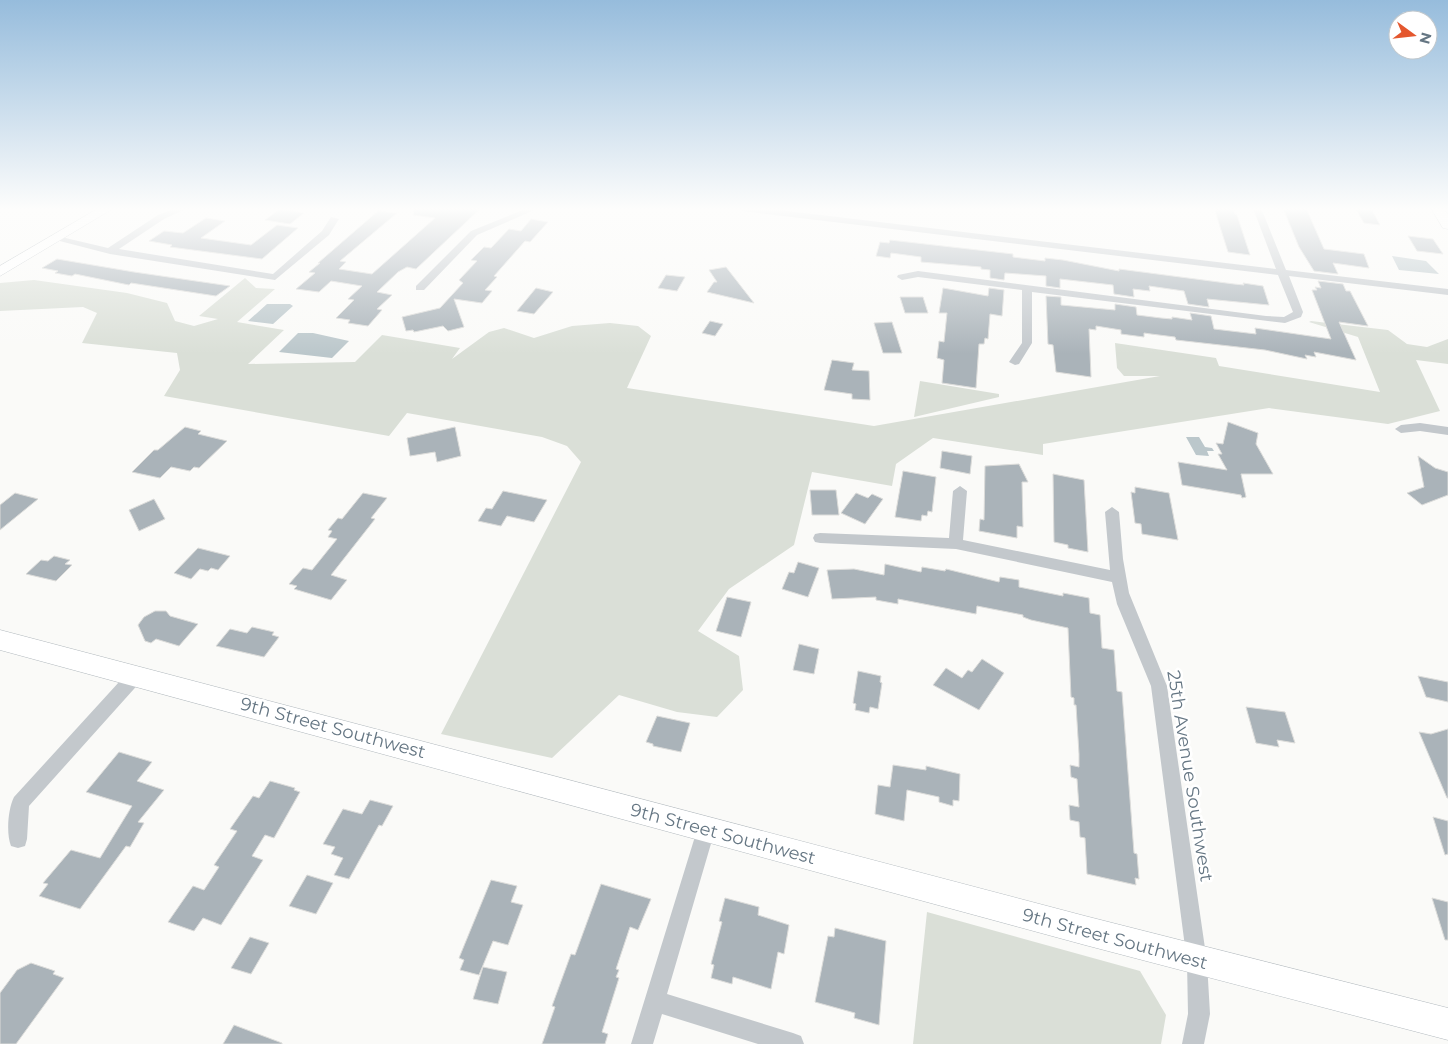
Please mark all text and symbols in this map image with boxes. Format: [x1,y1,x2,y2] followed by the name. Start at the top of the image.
[1388,10,1438,60] north arrow
[1415,31,1436,46] text: N
[1162,669,1218,883] street label: 25th Avenue Southwest
[238,693,428,763] street label: 9th Street Southwest
[628,799,818,869] street label: 9th Street Southwest
[1020,904,1210,974] street label: 9th Street Southwest

